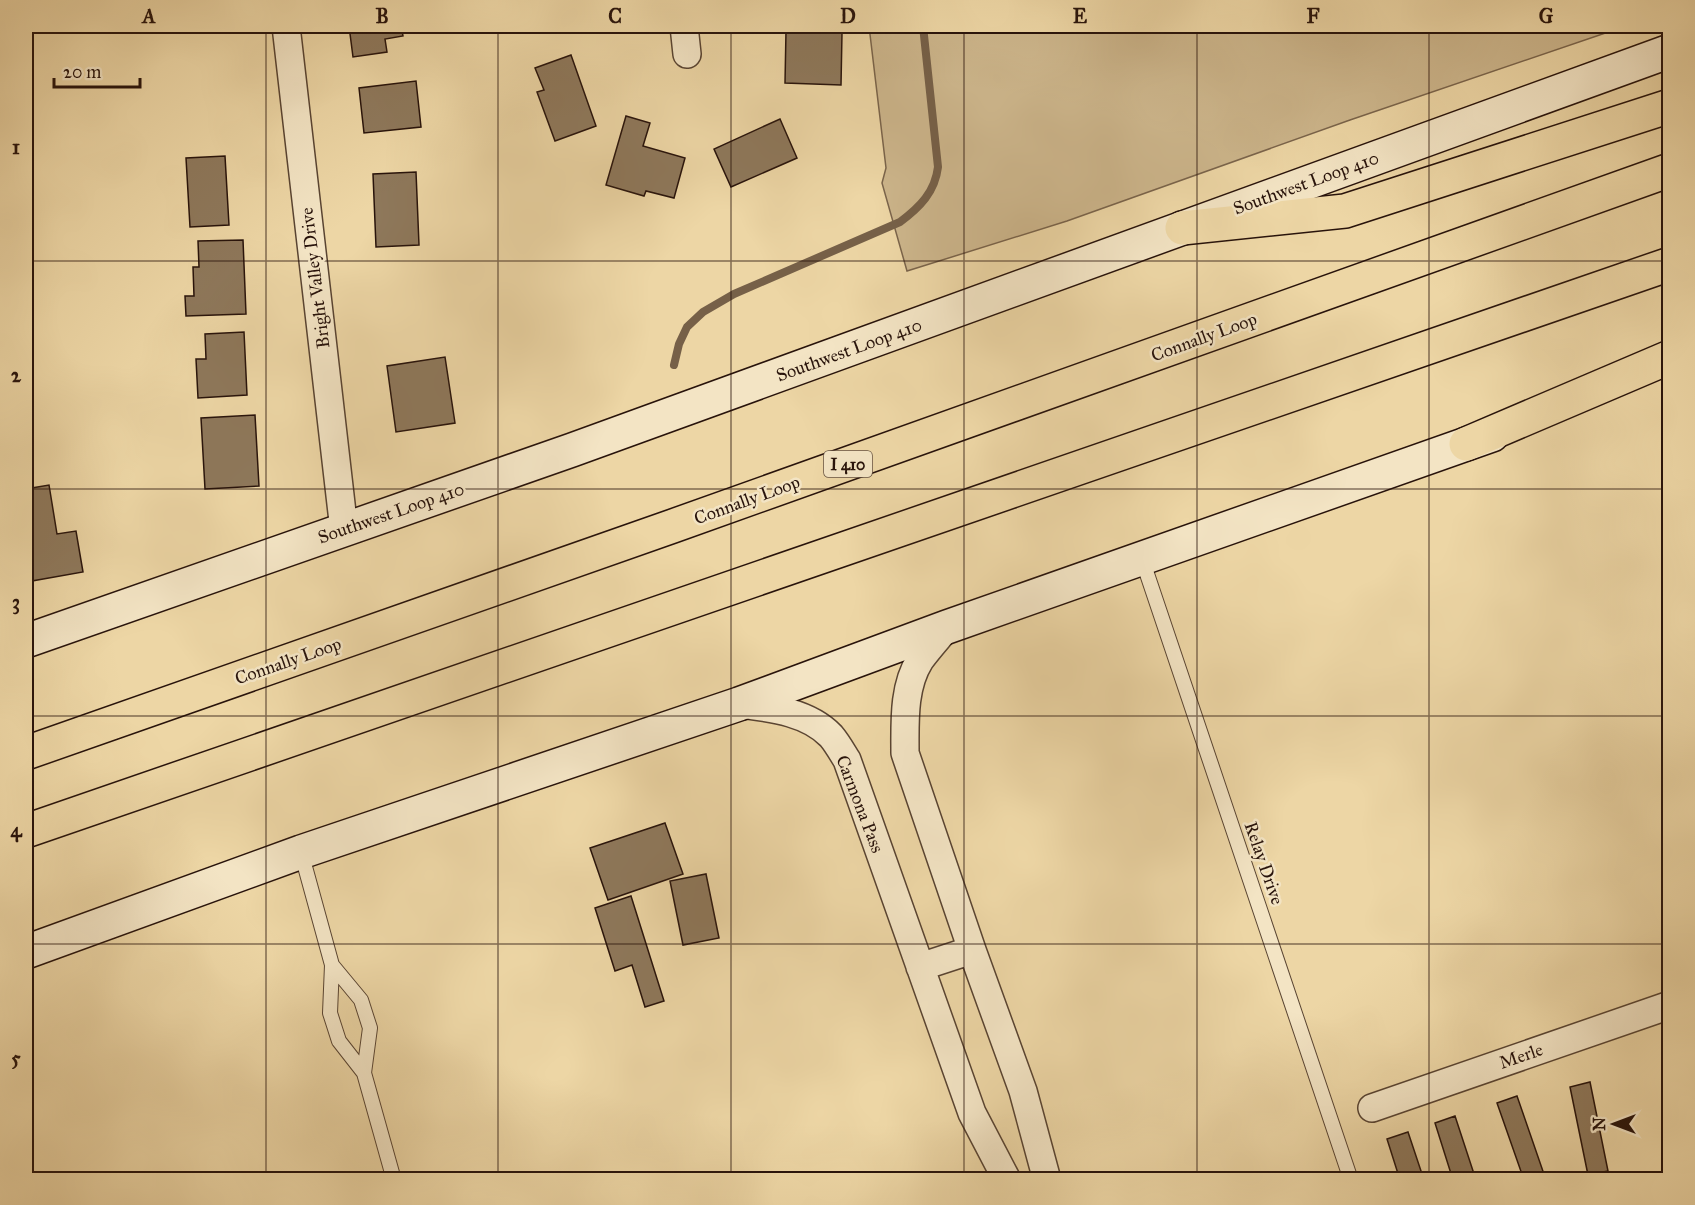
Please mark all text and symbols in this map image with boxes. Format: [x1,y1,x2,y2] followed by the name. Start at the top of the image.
[140,4,156,28] text: A
[375,4,389,28] text: B
[608,4,622,28] text: C
[840,4,856,28] text: D
[1073,4,1088,28] text: E
[1306,4,1320,28] text: F
[1539,4,1554,28] text: G
[54,51,140,89] scale bar
[63,61,101,83] text: 20 m
[12,135,20,159] text: 1
[1230,146,1382,220] street label: Southwest Loop 410
[295,206,336,350] street label: Bright Valley Drive
[1148,308,1260,366] street label: Connally Loop
[773,313,925,387] street label: Southwest Loop 410
[11,363,22,387] text: 2
[824,451,872,477] road number: I 410
[691,471,803,529] street label: Connally Loop
[315,478,467,548] street label: Southwest Loop 410
[12,590,20,615] text: 3
[232,633,344,689] street label: Connally Loop
[831,752,889,856] street label: Carmona Pass
[10,818,22,843] text: 4
[1240,819,1288,907] street label: Relay Drive
[1496,1038,1546,1074] street label: Merle
[11,1046,21,1070] text: 5
[1584,1094,1644,1154] north arrow
[1590,1117,1609,1131] text: N

